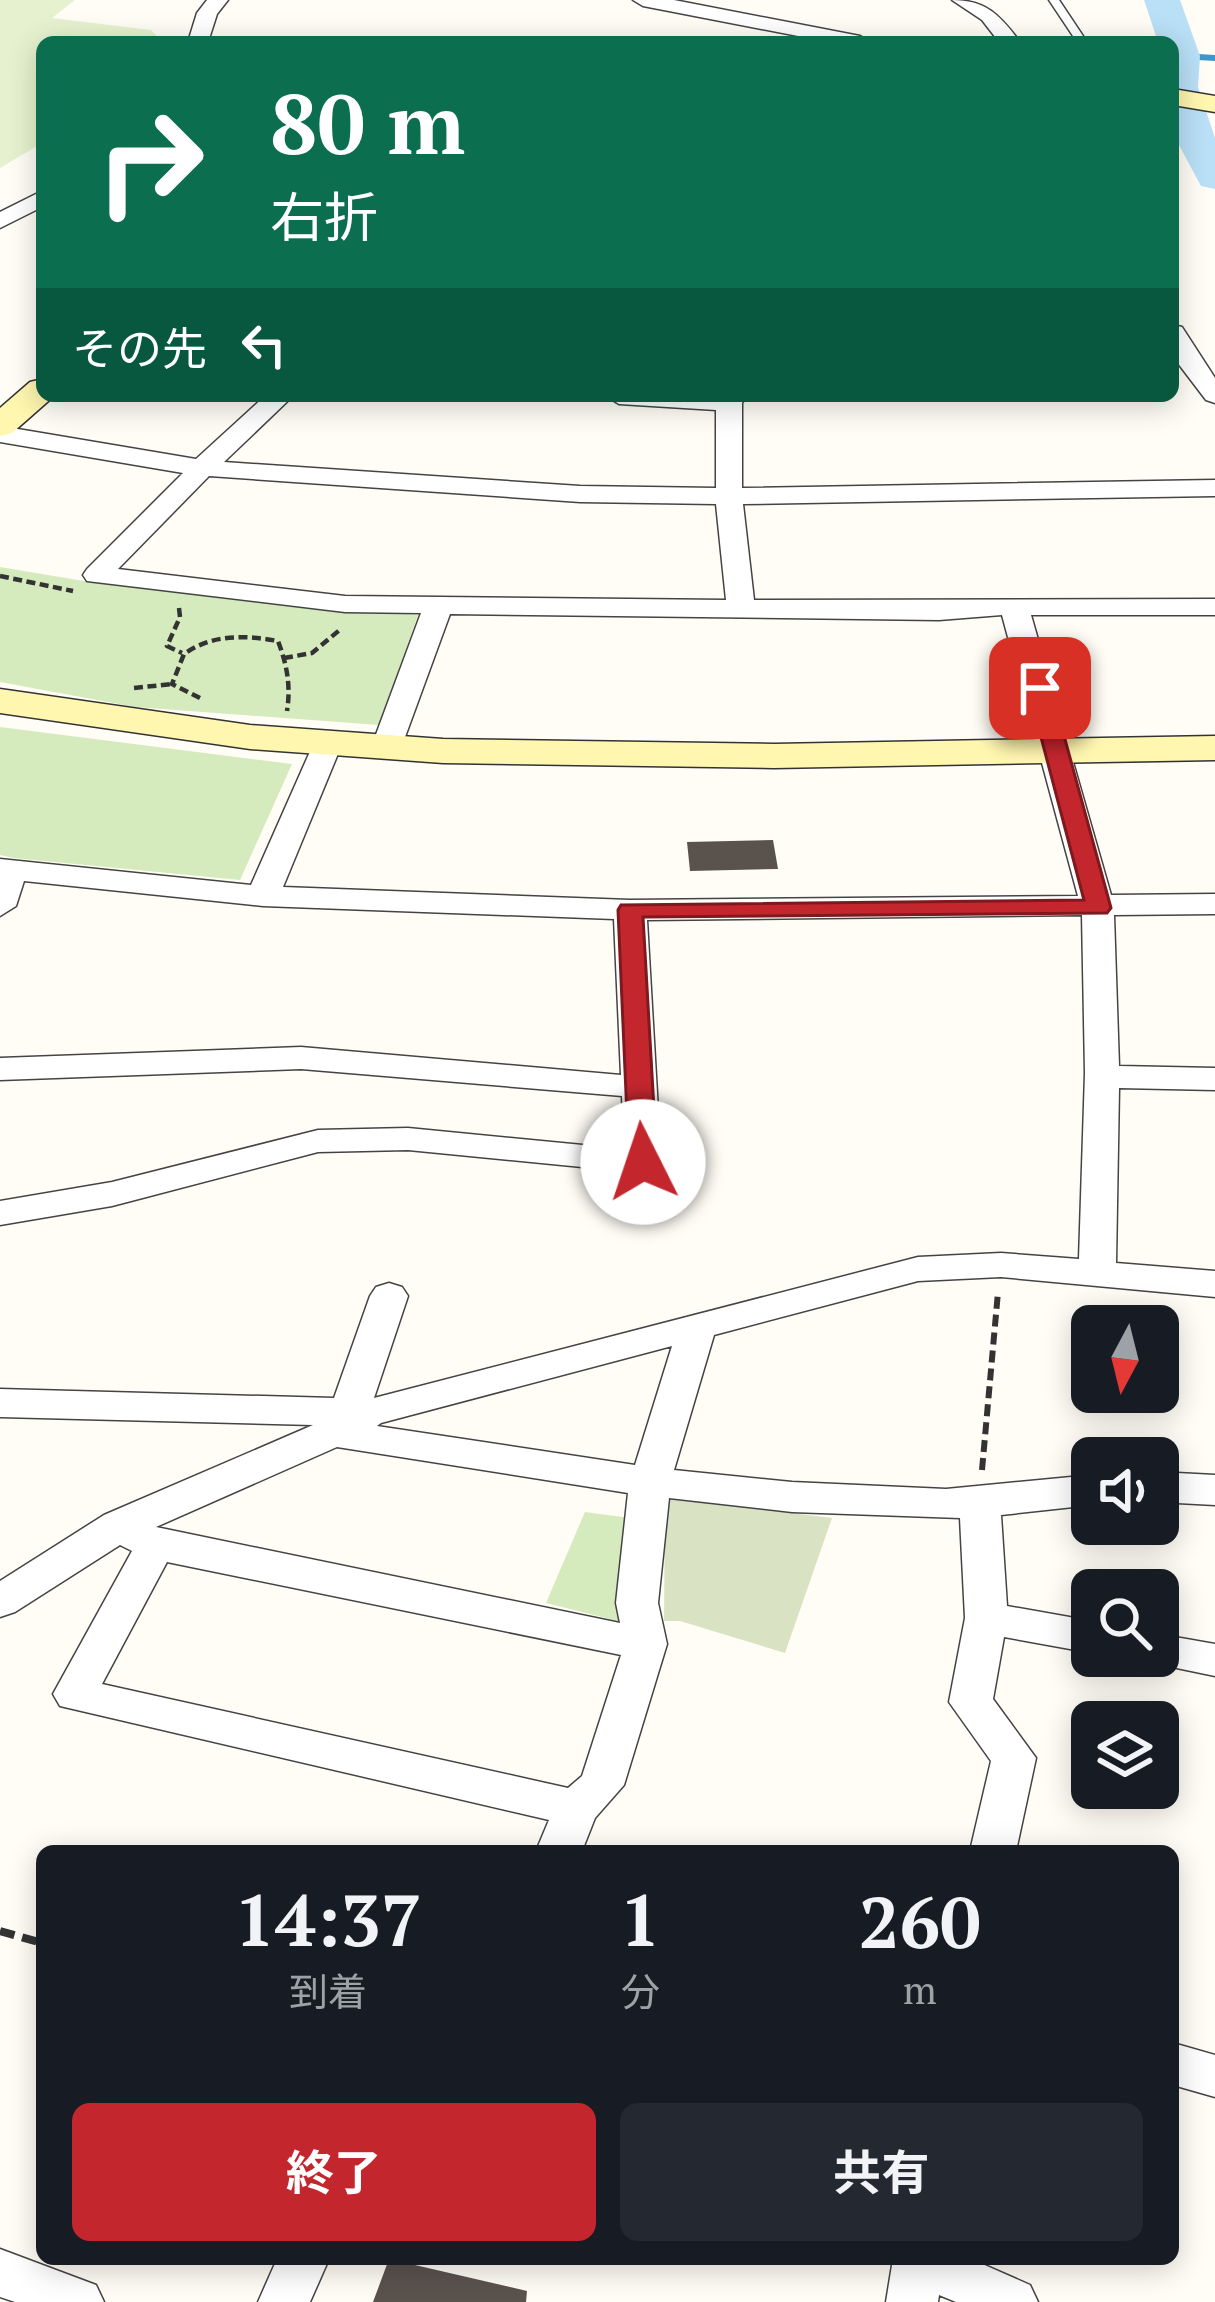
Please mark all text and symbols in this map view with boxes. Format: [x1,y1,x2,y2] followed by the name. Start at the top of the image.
[270,67,465,178] text: 80 m
[72,84,228,240] icon: right
[270,181,378,252] text: 右折
[231,312,297,378] icon: left
[72,318,207,378] text: その先
[989,637,1091,739] pin
[1007,655,1073,721] icon: arrive
[580,1099,706,1225] position arrow
[1071,1305,1179,1413] north arrow
[1071,1305,1179,1809] map controls
[1071,1437,1179,1545] button: sound
[1071,1569,1179,1677] button: search
[1071,1701,1179,1809] button: layers
[234,1871,422,1967] text: 14:37
[620,1871,661,1967] text: 1
[859,1873,981,1969] text: 260
[903,1963,937,2015] text: m
[289,1965,367,2017] text: 到着
[621,1965,660,2017] text: 分
[72,2103,596,2241] button: 終了
[620,2103,1143,2241] button: 共有

